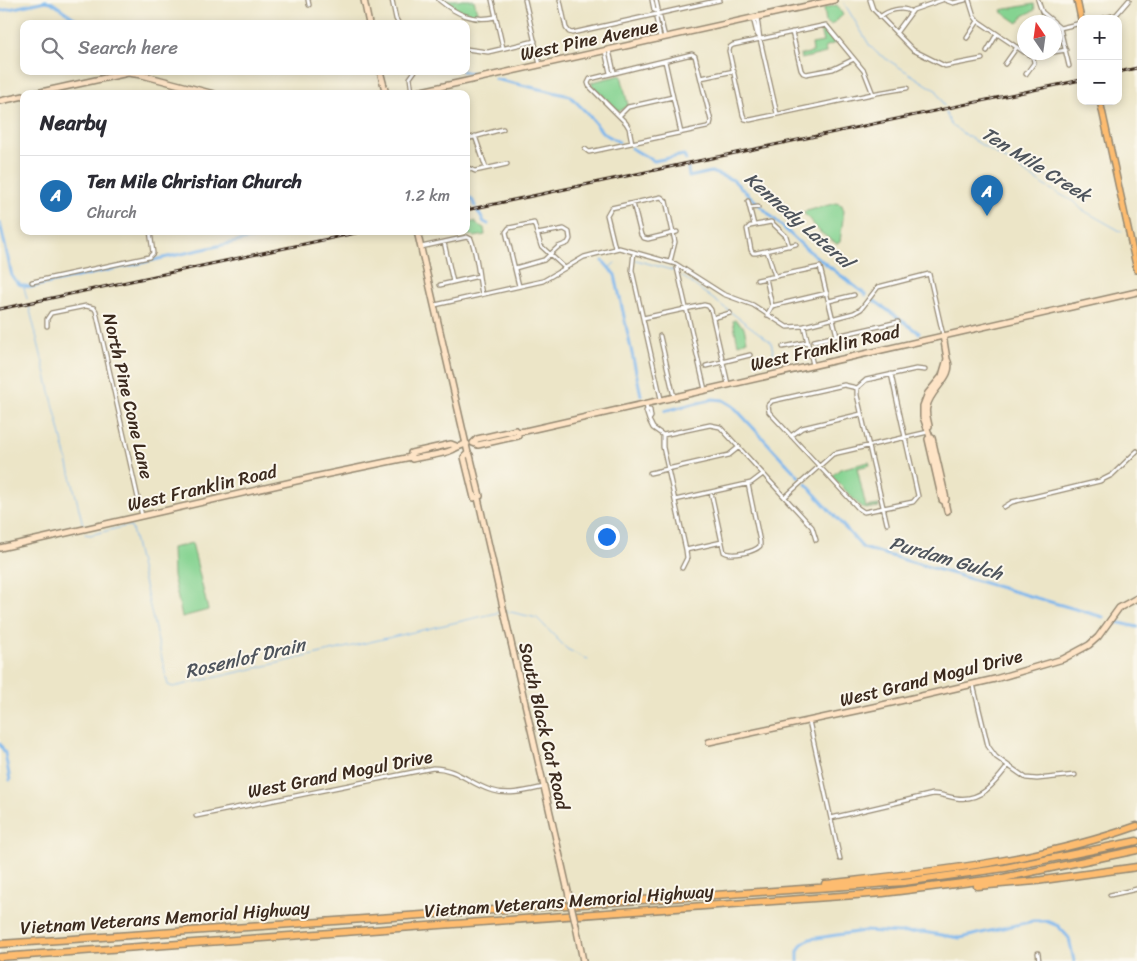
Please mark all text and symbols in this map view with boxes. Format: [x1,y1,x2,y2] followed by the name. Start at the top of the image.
[517,10,661,70] street label: West Pine Avenue
[1017,15,1062,60] north arrow
[1077,15,1122,105] map controls
[1077,15,1122,60] button: +
[20,20,470,75] search box
[78,31,178,64] text: Search here
[38,34,66,62] icon: search
[1077,60,1122,105] button: −
[40,104,106,142] text: Nearby
[975,117,1100,212] water label: Ten Mile Creek
[737,163,864,280] water label: Kennedy Lateral
[87,165,302,198] text: Ten Mile Christian Church
[971,175,1003,216] pin: A
[51,181,61,210] text: A
[404,181,450,210] text: 1.2 km
[87,198,137,227] text: Church
[93,310,163,482] street label: North Pine Cone Lane
[747,315,904,381] street label: West Franklin Road
[124,455,281,521] street label: West Franklin Road
[594,524,620,550] your location
[886,526,1008,590] water label: Purdam Gulch
[182,628,311,688] water label: Rosenlof Drain
[509,639,579,815] street label: South Black Cat Road
[836,640,1026,716] street label: West Grand Mogul Drive
[245,740,435,808] street label: West Grand Mogul Drive
[423,875,715,927] street label: Vietnam Veterans Memorial Highway
[19,892,311,944] street label: Vietnam Veterans Memorial Highway

